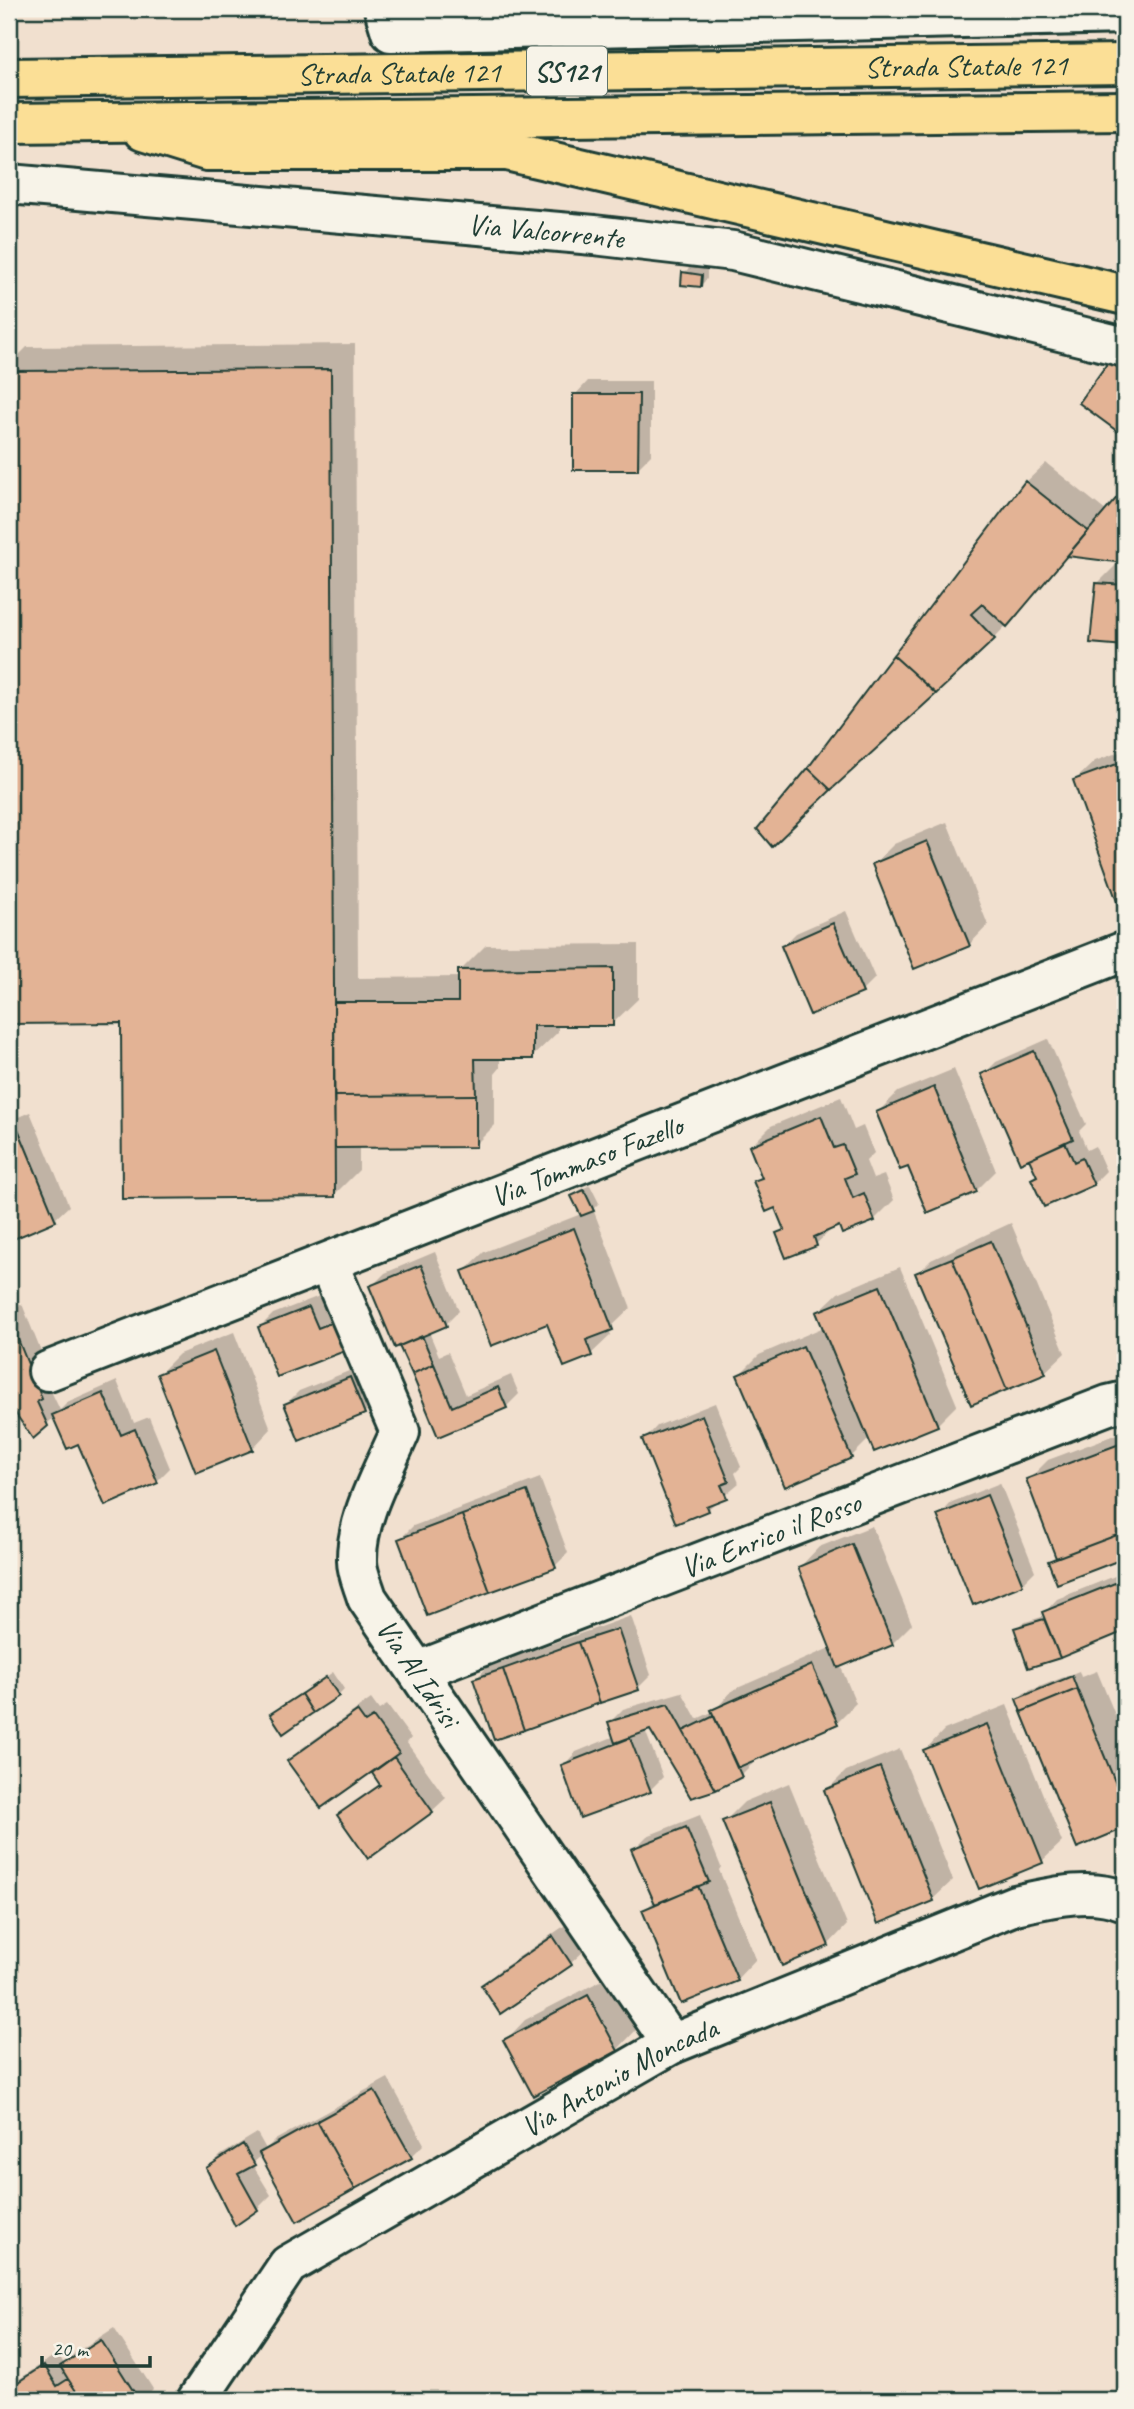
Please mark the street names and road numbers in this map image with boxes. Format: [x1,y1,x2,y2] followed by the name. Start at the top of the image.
[527,46,607,96] road number: SS121
[864,46,1069,86] street label: Strada Statale 121
[297,53,502,93] street label: Strada Statale 121
[467,205,628,258] street label: Via Valcorrente
[485,1105,691,1216] street label: Via Tommaso Fazello
[675,1483,867,1587] street label: Via Enrico il Rosso
[368,1611,471,1737] street label: Via Al Idrisi
[514,2008,725,2146] street label: Via Antonio Moncada

